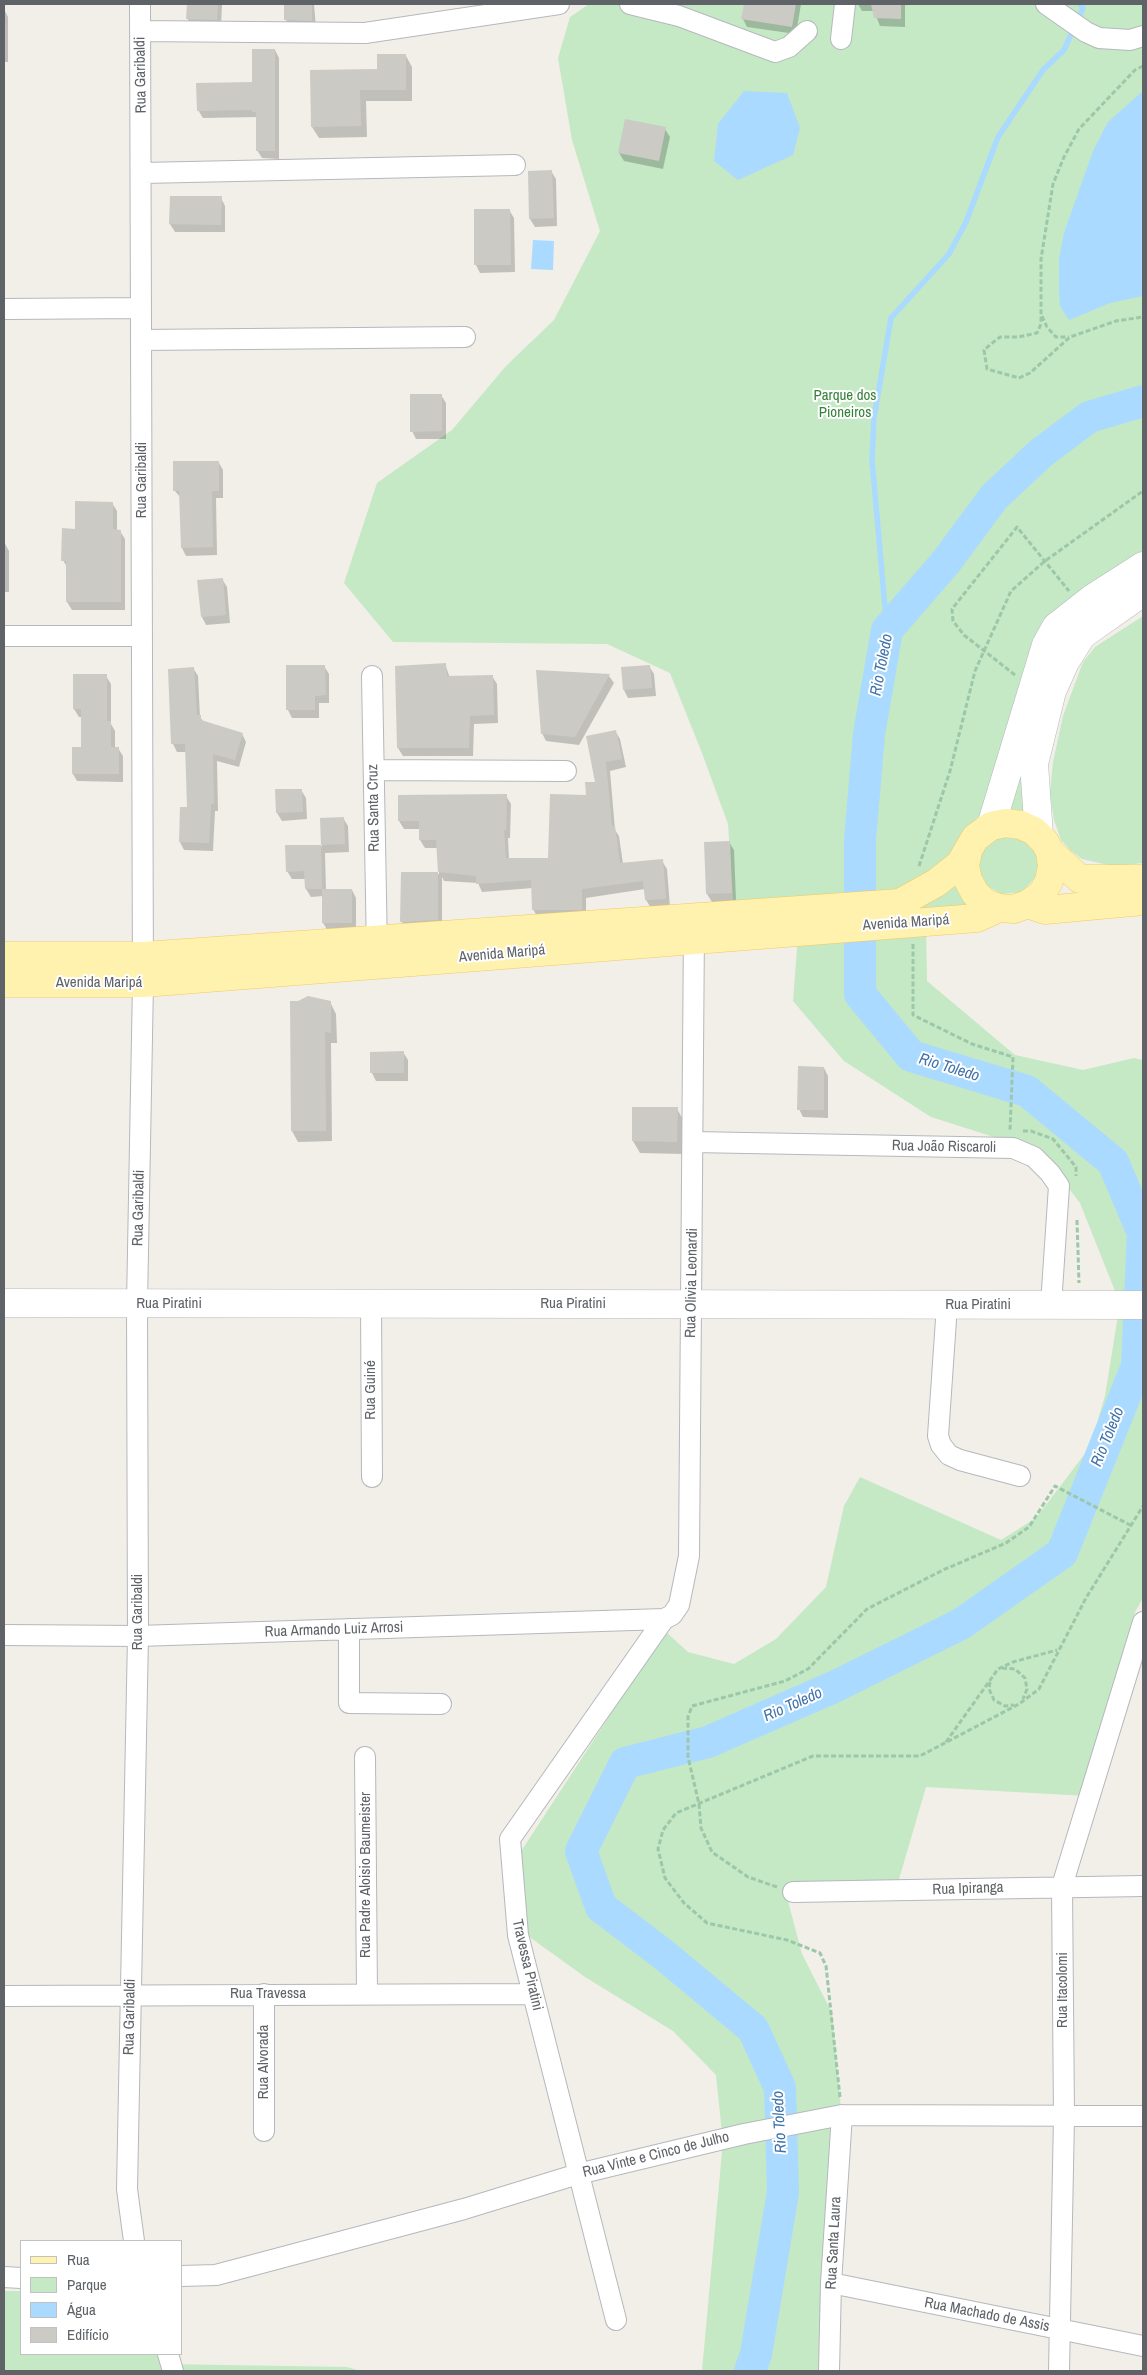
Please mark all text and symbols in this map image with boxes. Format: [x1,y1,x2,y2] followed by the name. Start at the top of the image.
[131,37,151,113] street label: Rua Garibaldi
[814,387,876,422] park label: Parque dos Pioneiros
[133,442,151,518] street label: Rua Garibaldi
[867,633,897,697] water label: Rio Toledo
[364,764,384,852] street label: Rua Santa Cruz
[862,911,950,935] street label: Avenida Maripá
[458,941,546,967] street label: Avenida Maripá
[56,974,142,992] street label: Avenida Maripá
[916,1050,982,1086] water label: Rio Toledo
[892,1137,996,1157] street label: Rua João Riscaroli
[129,1170,149,1246] street label: Rua Garibaldi
[682,1228,702,1338] street label: Rua Olivia Leonardi
[136,1295,202,1313] street label: Rua Piratini
[540,1295,606,1313] street label: Rua Piratini
[945,1296,1011,1314] street label: Rua Piratini
[362,1360,380,1420] street label: Rua Guiné
[1087,1404,1129,1470] water label: Rio Toledo
[129,1574,147,1650] street label: Rua Garibaldi
[264,1619,404,1641] street label: Rua Armando Luiz Arrosi
[761,1684,825,1726] water label: Rio Toledo
[357,1792,375,1958] street label: Rua Padre Aloisio Baumeister
[932,1879,1004,1899] street label: Rua Ipiranga
[508,1918,546,2012] street label: Travessa Piratini
[1054,1952,1072,2028] street label: Rua Itacolomi
[120,1979,140,2055] street label: Rua Garibaldi
[230,1985,306,2003] street label: Rua Travessa
[255,2025,273,2099] street label: Rua Alvorada
[769,2090,791,2154] water label: Rio Toledo
[581,2128,731,2182] street label: Rua Vinte e Cinco de Julho
[823,2196,845,2290] street label: Rua Santa Laura
[20,2240,182,2355] legend
[67,2249,90,2270] text: Rua
[67,2274,107,2295] text: Parque
[923,2294,1051,2336] street label: Rua Machado de Assis
[67,2299,96,2320] text: Água
[67,2324,109,2345] text: Edifício

